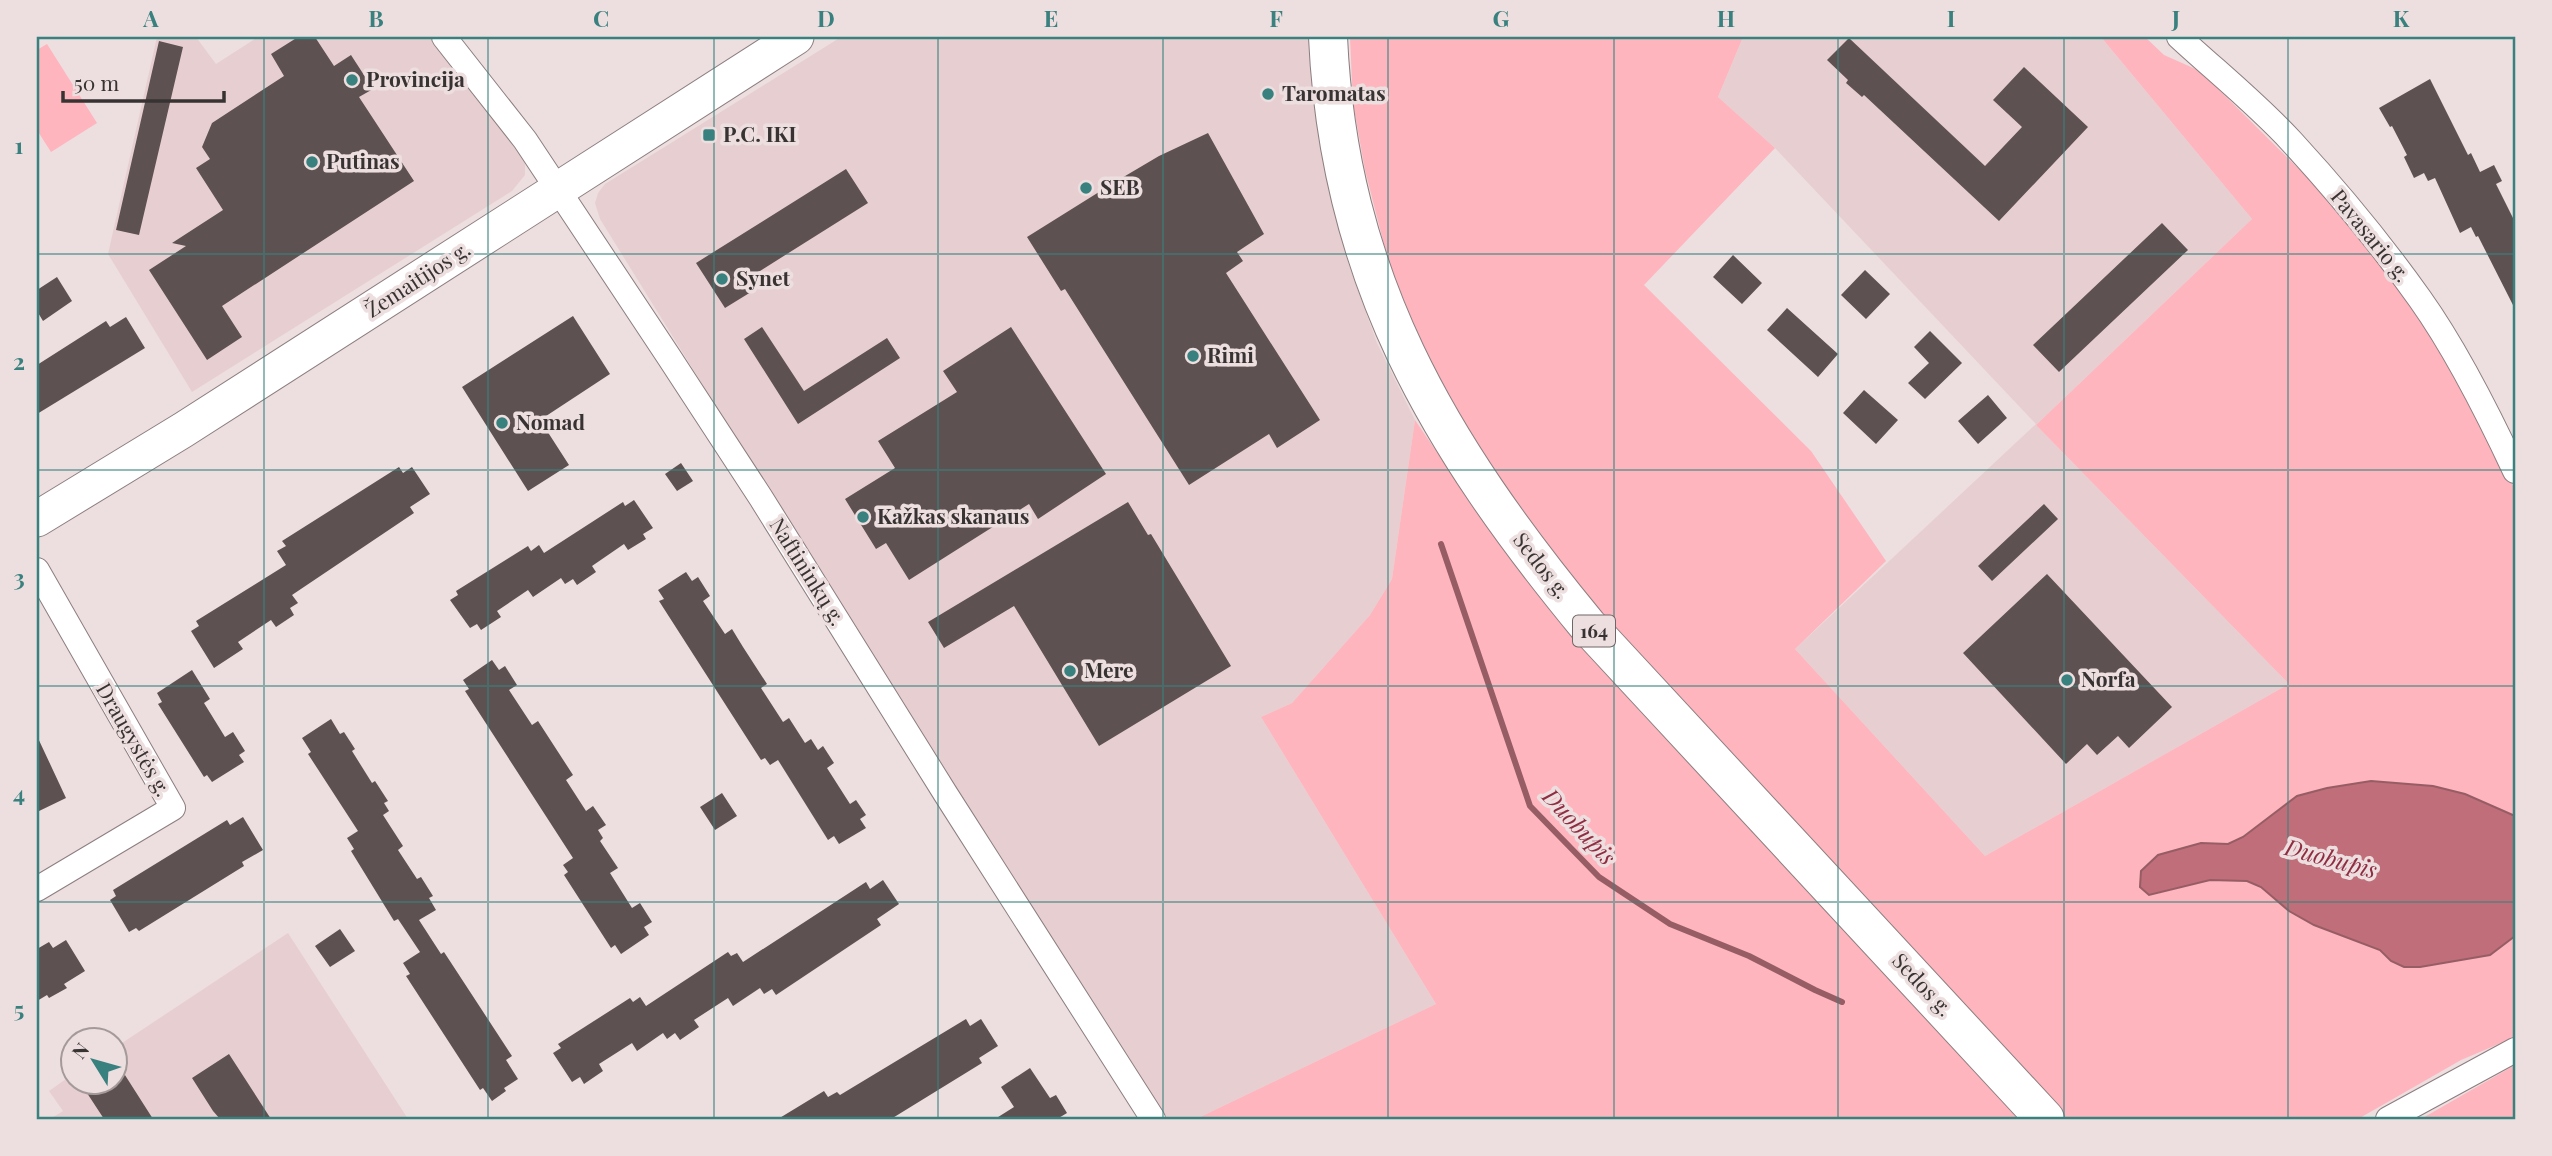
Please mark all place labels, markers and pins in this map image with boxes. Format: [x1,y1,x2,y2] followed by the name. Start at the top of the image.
[366,64,465,92] place label: Provincija
[344,72,360,88] marker: Provincija
[1282,78,1386,106] place label: Taromatas
[1260,86,1276,102] marker: Taromatas
[723,119,797,147] place label: P.C. IKI
[701,127,717,143] marker: P.C. IKI
[326,146,400,174] place label: Putinas
[304,154,320,170] marker: Putinas
[1100,172,1140,200] place label: SEB
[1078,180,1094,196] marker: SEB
[736,263,791,291] place label: Synet
[714,271,730,287] marker: Synet
[1207,340,1254,368] place label: Rimi
[1185,348,1201,364] marker: Rimi
[516,407,585,435] place label: Nomad
[494,415,510,431] marker: Nomad
[877,501,1029,529] place label: Kažkas skanaus
[855,509,871,525] marker: Kažkas skanaus
[1084,655,1134,683] place label: Mere
[1062,663,1078,679] marker: Mere
[2081,664,2136,692] place label: Norfa
[2059,672,2075,688] marker: Norfa

